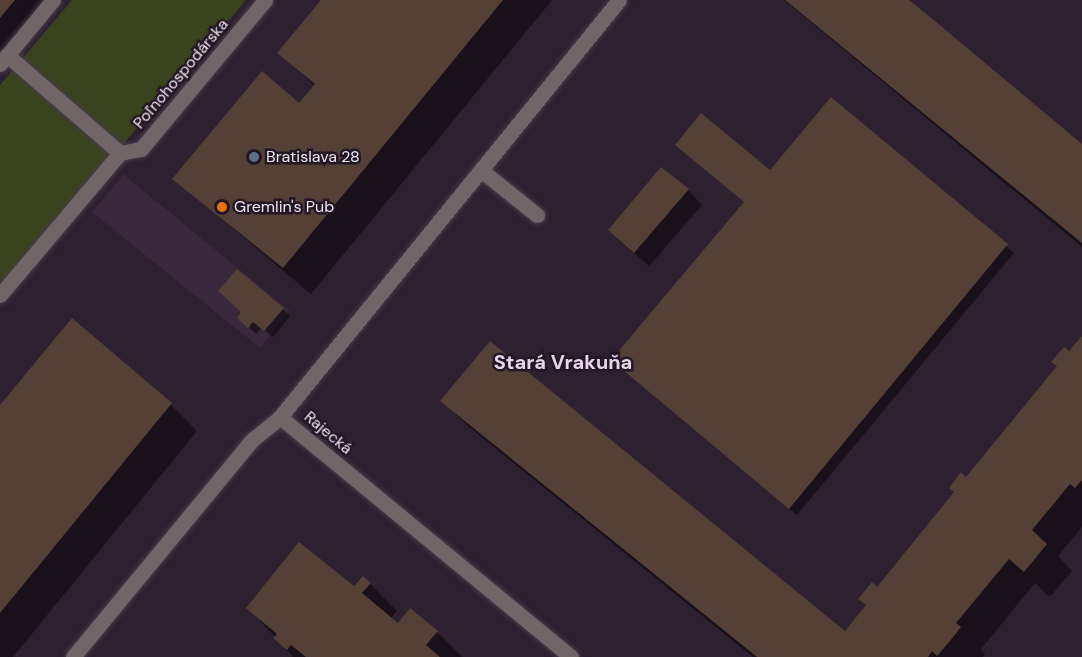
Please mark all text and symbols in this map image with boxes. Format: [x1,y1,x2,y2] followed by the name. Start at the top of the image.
[129,15,233,133] street label: Poľnohospodárska
[266,147,360,167] place label: Bratislava 28
[247,150,261,164] marker: Bratislava 28
[234,197,334,217] place label: Gremlin's Pub
[215,200,229,214] marker: Gremlin's Pub
[494,350,632,374] district label: Stará Vrakuňa
[300,407,356,459] street label: Rajecká

